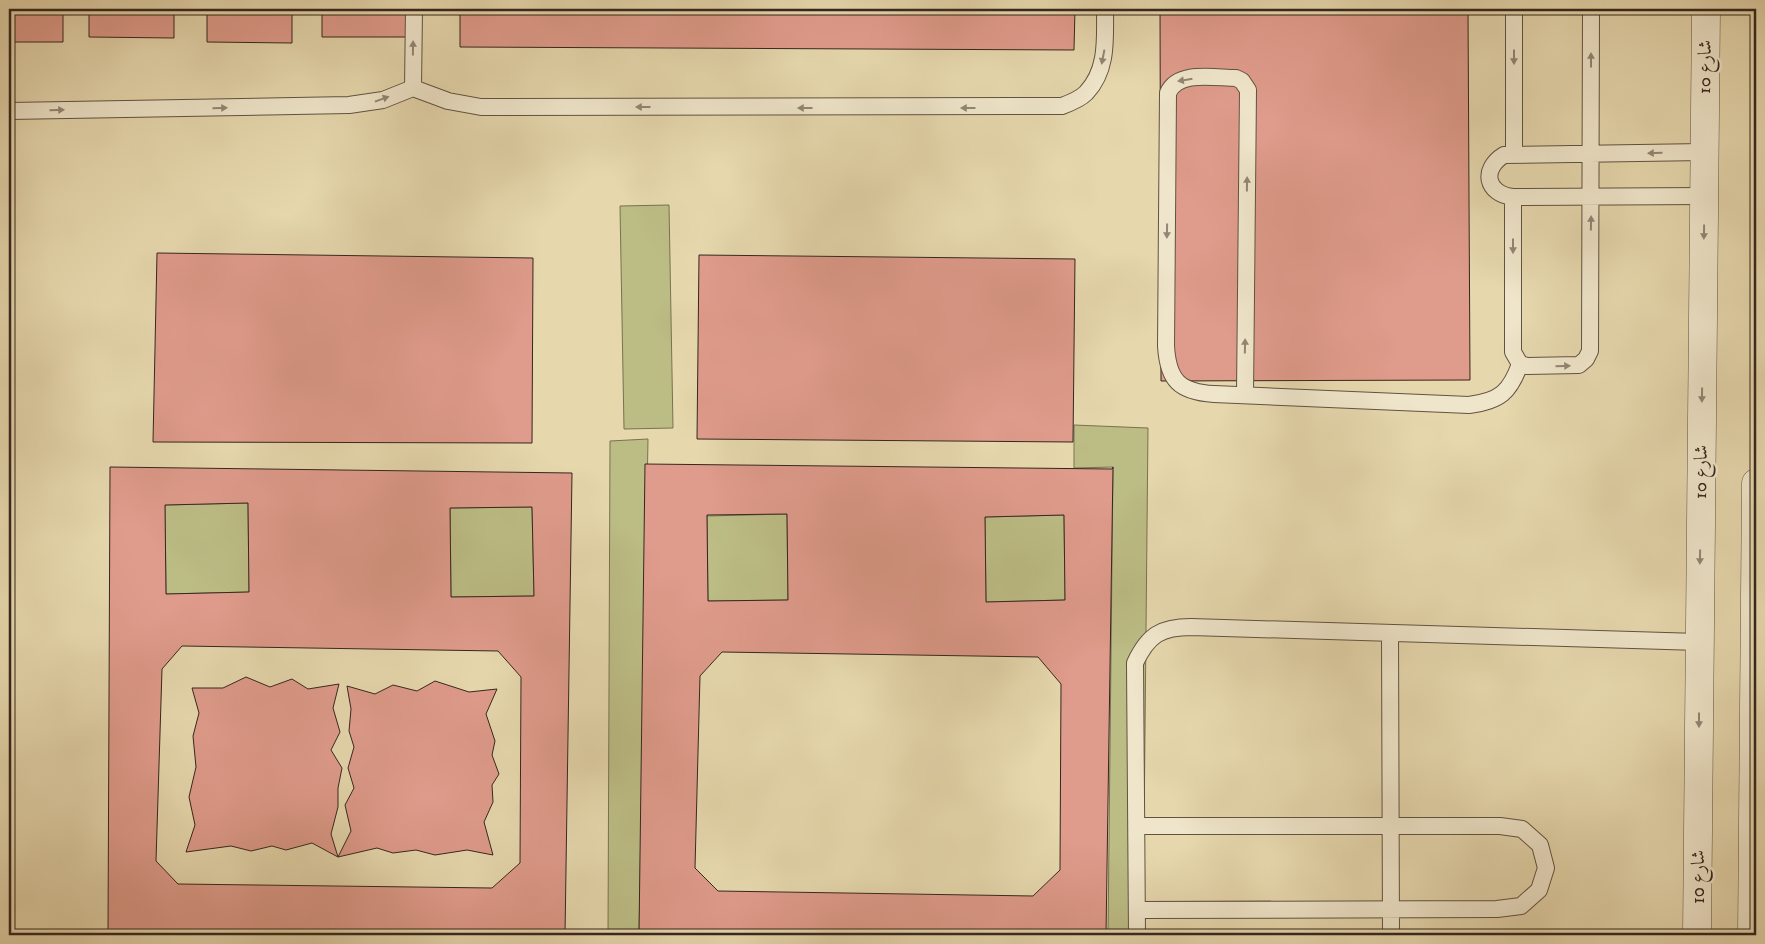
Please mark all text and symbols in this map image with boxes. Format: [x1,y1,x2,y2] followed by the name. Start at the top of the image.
[410,40,418,56] one-way arrow
[1693,40,1720,94] street label: شارع 10
[1099,50,1107,66] one-way arrow
[1510,50,1518,66] one-way arrow
[1587,52,1595,68] one-way arrow
[1177,76,1193,84] one-way arrow
[374,95,389,102] one-way arrow
[634,103,650,111] one-way arrow
[797,103,813,111] one-way arrow
[212,104,228,112] one-way arrow
[959,104,975,112] one-way arrow
[50,106,66,114] one-way arrow
[1647,149,1663,157] one-way arrow
[1243,176,1251,192] one-way arrow
[1587,215,1595,231] one-way arrow
[1163,224,1171,240] one-way arrow
[1700,225,1708,241] one-way arrow
[1509,238,1517,254] one-way arrow
[1242,338,1250,354] one-way arrow
[1555,361,1571,369] one-way arrow
[1698,387,1706,403] one-way arrow
[1689,445,1716,499] street label: شارع 10
[1696,550,1704,566] one-way arrow
[1694,712,1702,728] one-way arrow
[1687,850,1713,904] street label: شارع 10

